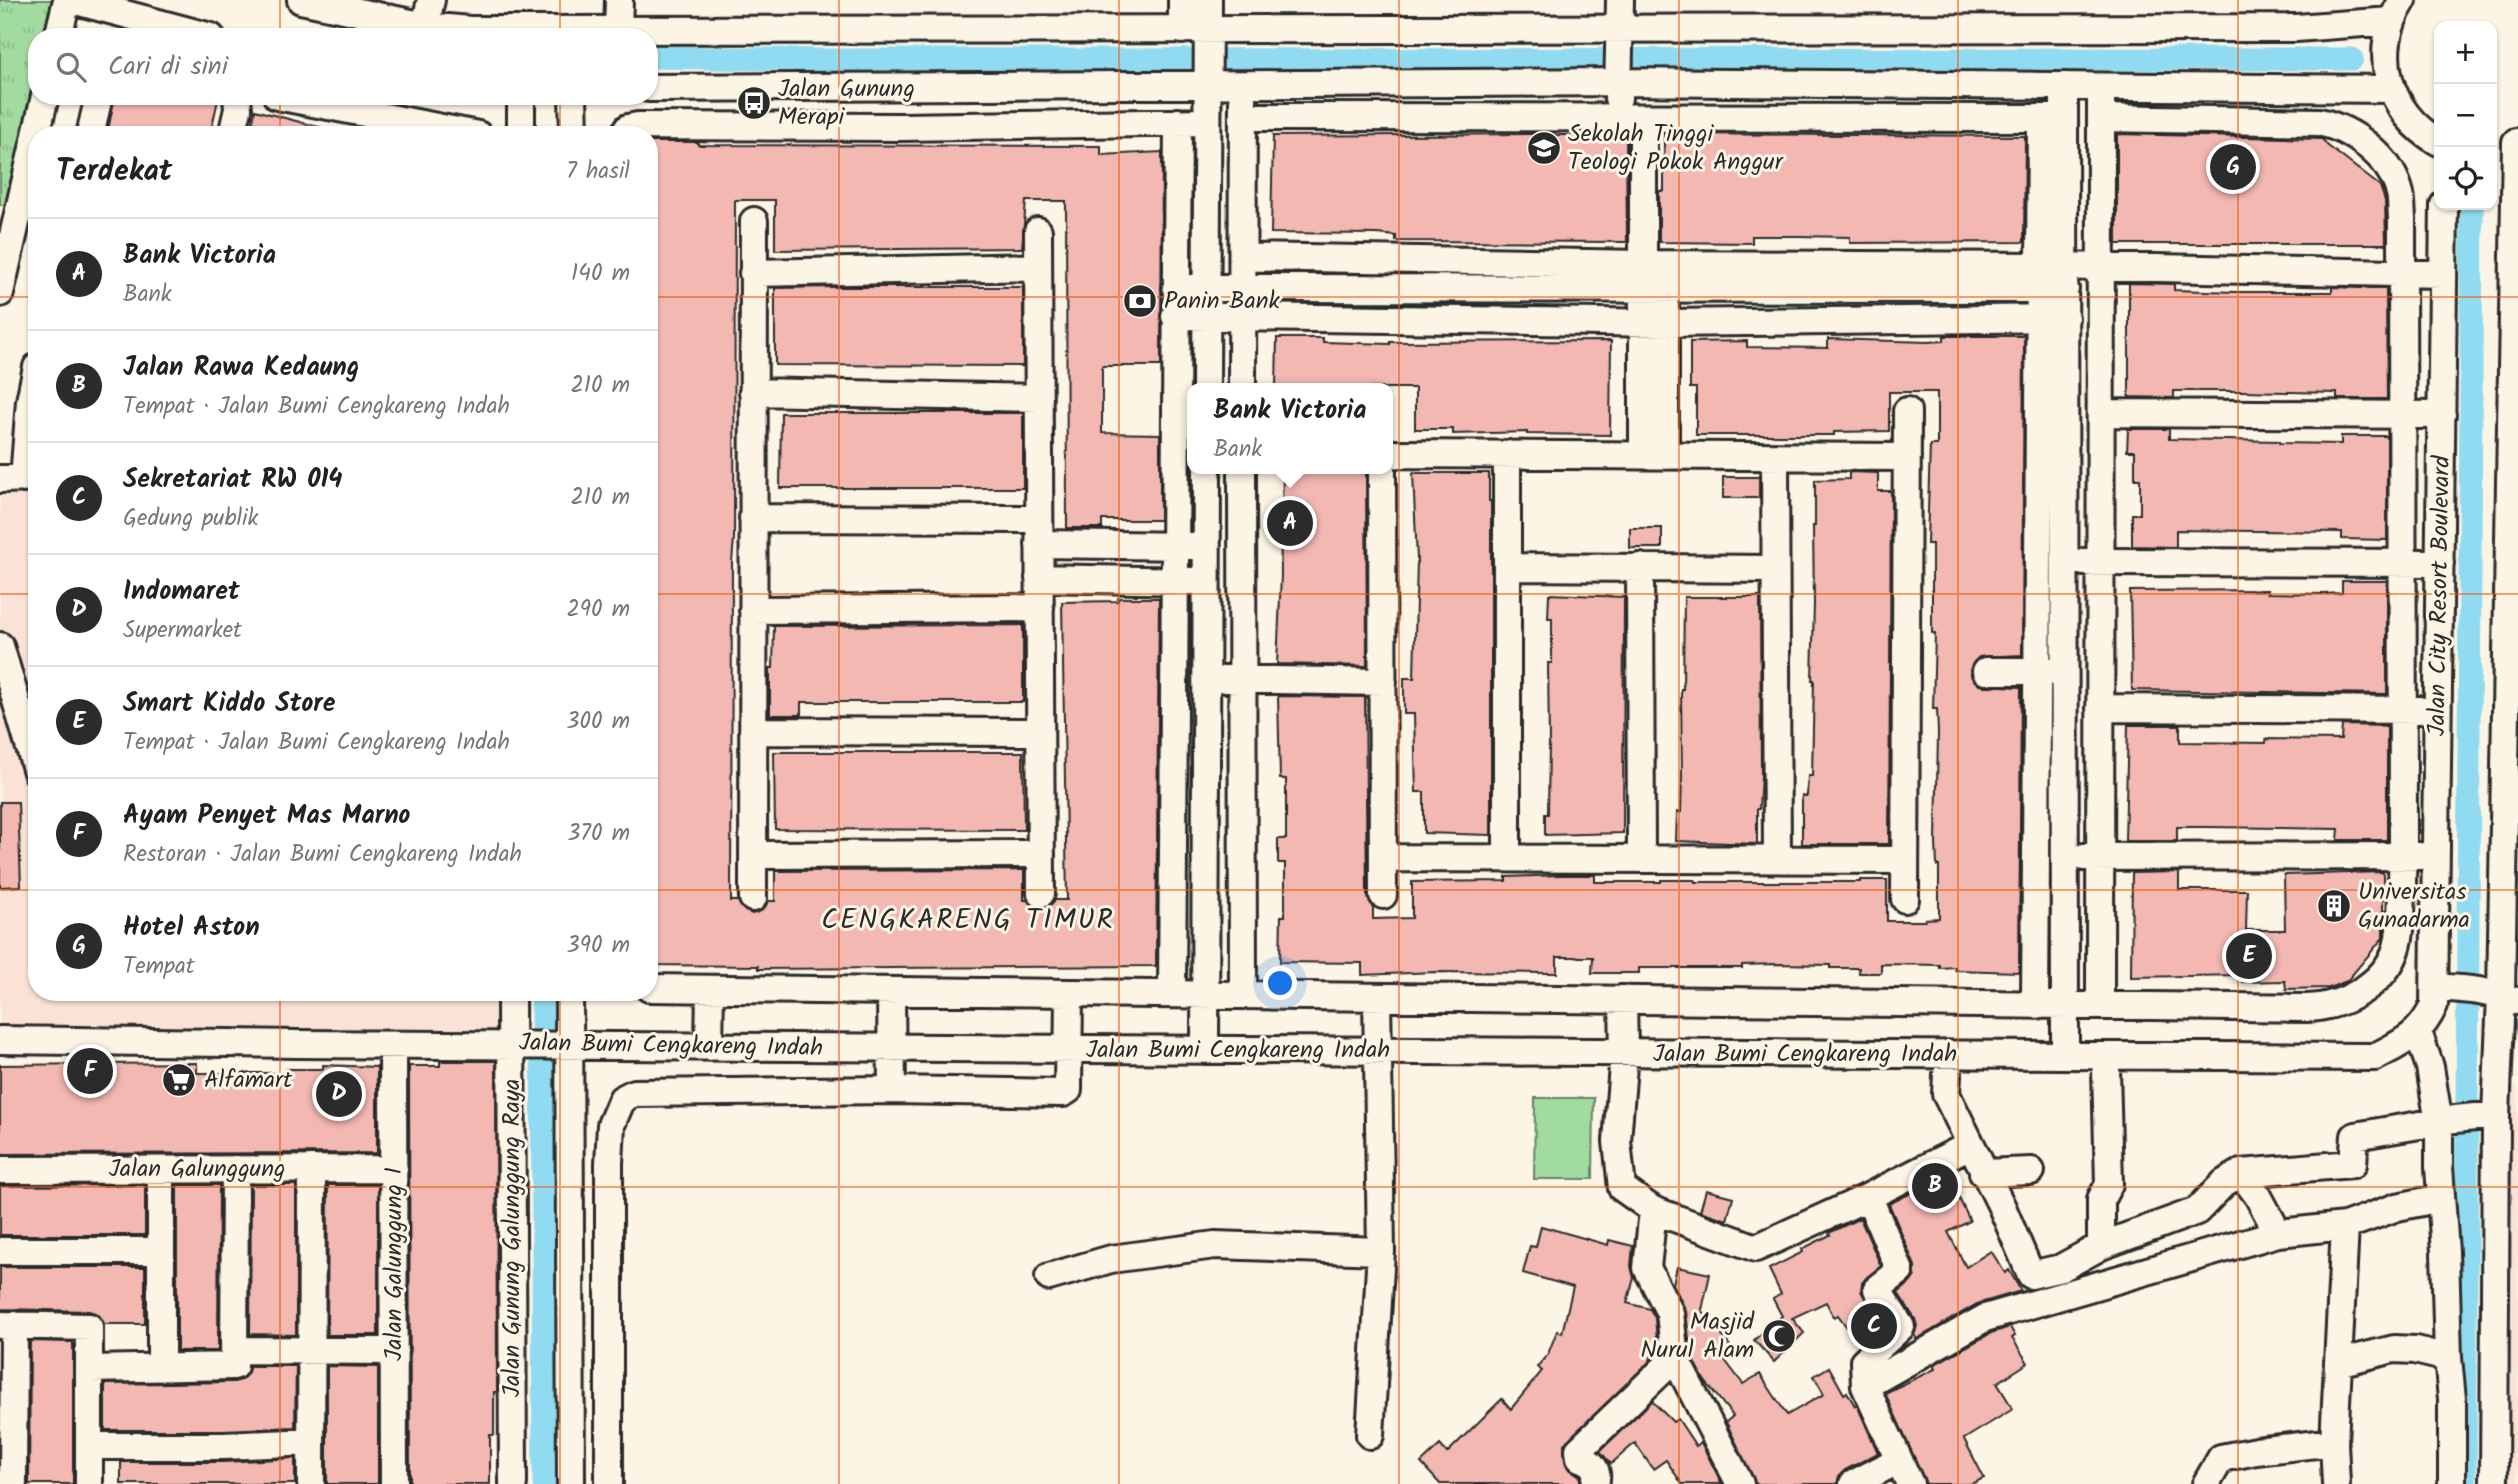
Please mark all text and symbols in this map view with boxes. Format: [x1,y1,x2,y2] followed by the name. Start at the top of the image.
[2434,21,2497,210] map controls
[2434,21,2497,84] button: +
[28,28,658,105] search box
[108,46,228,88] text: Cari di sini
[52,48,90,86] icon: search
[778,70,915,137] place label: Jalan Gunung Merapi
[735,84,773,122] bus stop icon: Jalan Gunung Merapi
[2434,84,2497,147] button: −
[1568,115,1785,182] place label: Sekolah Tinggi Teologi Pokok Anggur
[1525,129,1563,167] school or university icon: Sekolah Tinggi Teologi Pokok Anggur
[2210,141,2256,193] pin: G
[2434,147,2497,210] button: locate
[56,148,172,196] text: Terdekat
[566,154,630,190] text: 7 hasil
[123,235,276,277] text: Bank Victoria
[72,256,86,292] text: A
[571,256,630,292] text: 140 m
[123,277,171,313] text: Bank
[1121,282,1159,320] bank icon: Panin Bank
[1164,282,1281,321] place label: Panin Bank
[123,347,359,389] text: Jalan Rawa Kedaung
[72,368,86,404] text: B
[570,368,630,404] text: 210 m
[1187,383,1393,474] popup
[123,389,510,425] text: Tempat · Jalan Bumi Cengkareng Indah
[1213,390,1367,432] text: Bank Victoria
[1213,432,1262,468] text: Bank
[2418,454,2462,737] street label: Jalan City Resort Boulevard
[123,459,343,501] text: Sekretariat RW 014
[72,480,86,516] text: C
[570,480,630,516] text: 210 m
[1267,497,1313,549] pin: A
[123,501,258,537] text: Gedung publik
[123,571,240,613] text: Indomaret
[71,592,87,628] text: D
[566,592,630,628] text: 290 m
[123,613,242,649] text: Supermarket
[123,683,335,725] text: Smart Kiddo Store
[73,704,85,740] text: E
[566,704,630,740] text: 300 m
[123,725,510,761] text: Tempat · Jalan Bumi Cengkareng Indah
[123,795,410,837] text: Ayam Penyet Mas Marno
[73,816,85,852] text: F
[567,816,630,852] text: 370 m
[123,837,522,873] text: Restoran · Jalan Bumi Cengkareng Indah
[2358,873,2470,940] place label: Universitas Gunadarma
[2315,887,2353,925] building icon: Universitas Gunadarma
[821,898,1115,943] district label: CENGKARENG TIMUR
[123,907,260,949] text: Hotel Aston
[72,928,86,964] text: G
[567,928,630,964] text: 390 m
[2226,930,2272,982] pin: E
[123,949,195,985] text: Tempat
[1263,966,1297,1000] your location
[519,1024,823,1068] street label: Jalan Bumi Cengkareng Indah
[1086,1031,1390,1070] street label: Jalan Bumi Cengkareng Indah
[1653,1035,1957,1074] street label: Jalan Bumi Cengkareng Indah
[67,1045,113,1097] pin: F
[160,1061,198,1099] supermarket icon: Alfamart
[204,1061,293,1100] place label: Alfamart
[316,1068,362,1120] pin: D
[493,1079,532,1397] street label: Jalan Gunung Galunggung Raya
[109,1150,285,1189] street label: Jalan Galunggung
[1912,1160,1958,1212] pin: B
[375,1167,414,1361] street label: Jalan Galunggung I
[1851,1300,1897,1352] pin: C
[1640,1303,1755,1370] place label: Masjid Nurul Alam
[1760,1317,1798,1355] mosque icon: Masjid Nurul Alam

